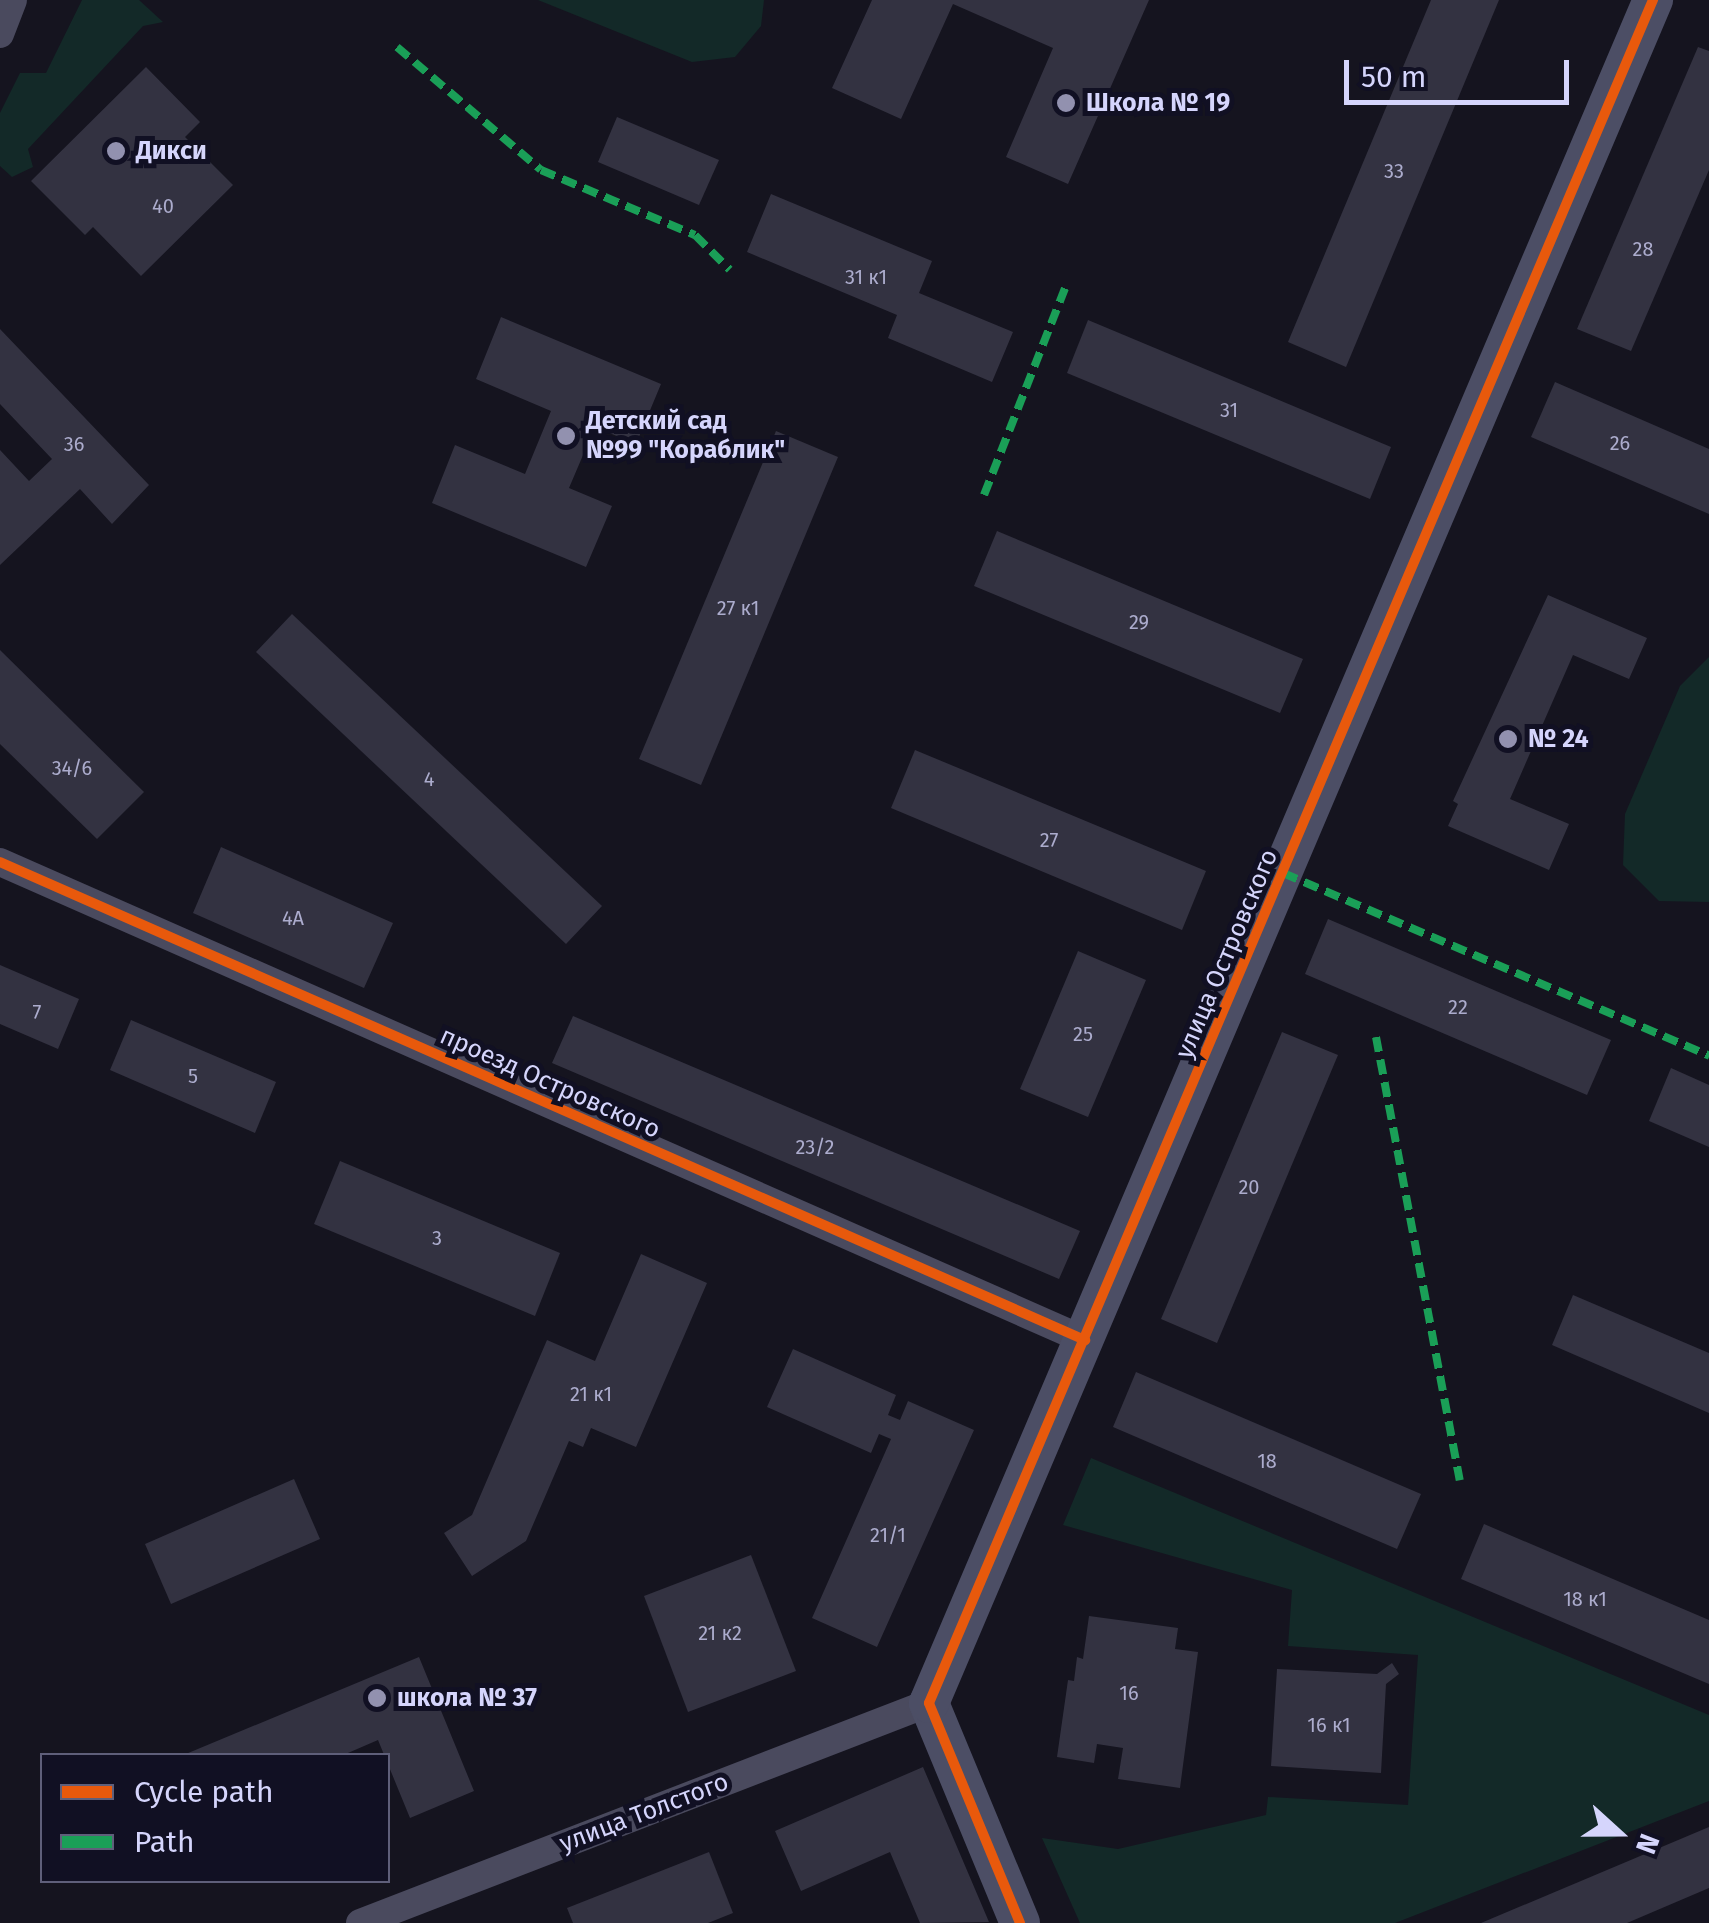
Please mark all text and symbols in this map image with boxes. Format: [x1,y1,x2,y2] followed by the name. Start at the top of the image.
[1349,40,1574,102] scale bar
[1361,59,1426,95] text: 50 m
[1086,88,1230,118] place label: Школа № 19
[1055,92,1077,114] marker: Школа № 19
[136,136,207,166] place label: Дикси
[105,140,127,162] marker: Дикси
[1384,159,1404,183] house number: 33
[152,194,174,218] house number: 40
[1633,237,1653,261] house number: 28
[845,265,887,289] house number: 31 к1
[1220,398,1238,422] house number: 31
[586,407,785,466] place label: Детский сад №99 "Кораблик"
[555,425,577,447] marker: Детский сад №99 "Кораблик"
[1610,431,1630,455] house number: 26
[64,432,84,456] house number: 36
[717,596,759,620] house number: 27 к1
[1129,610,1149,634] house number: 29
[1528,724,1589,754] place label: № 24
[1497,728,1519,750] marker: № 24
[52,756,92,780] house number: 34/6
[424,767,434,791] house number: 4
[1040,828,1058,852] house number: 27
[1169,845,1285,1063] street label: улица Островского
[282,906,304,930] house number: 4А
[1448,995,1468,1019] house number: 22
[33,1000,41,1024] house number: 7
[435,1021,665,1145] street label: проезд Островского
[1073,1022,1093,1046] house number: 25
[188,1064,198,1088] house number: 5
[796,1135,834,1159] house number: 23/2
[1238,1175,1260,1199] house number: 20
[432,1226,442,1250] house number: 3
[570,1382,612,1406] house number: 21 к1
[1257,1449,1277,1473] house number: 18
[870,1523,906,1547] house number: 21/1
[1563,1587,1607,1611] house number: 18 к1
[698,1621,742,1645] house number: 21 к2
[1119,1681,1139,1705] house number: 16
[397,1683,537,1713] place label: школа № 37
[366,1687,388,1709] marker: школа № 37
[1307,1713,1351,1737] house number: 16 к1
[40,1753,390,1883] legend
[555,1767,733,1859] street label: улица Толстого
[134,1774,273,1810] text: Cycle path
[1569,1783,1669,1883] north arrow
[134,1824,195,1860] text: Path
[1629,1829,1666,1859] text: N

